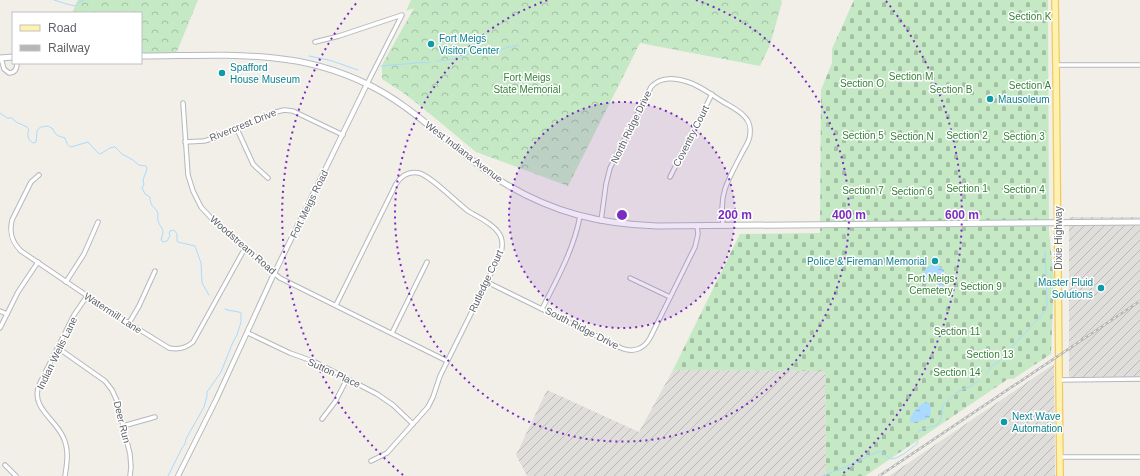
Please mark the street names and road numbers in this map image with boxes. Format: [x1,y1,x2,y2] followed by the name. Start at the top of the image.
[609,88,654,165] street label: North Ridge Drive
[671,103,711,168] street label: Coventry Court
[208,106,278,143] street label: Rivercrest Drive
[423,119,505,185] street label: West Indiana Avenue
[288,168,330,240] street label: Fort Meigs Road
[1053,206,1064,270] street label: Dixie Highway
[208,214,278,276] street label: Woodstream Road
[467,248,505,314] street label: Rutledge Court
[82,290,144,336] street label: Watermill Lane
[543,305,621,352] street label: South Ridge Drive
[35,315,80,391] street label: Indian Wells Lane
[306,356,362,390] street label: Sutton Place
[111,400,133,444] street label: Deer Run

